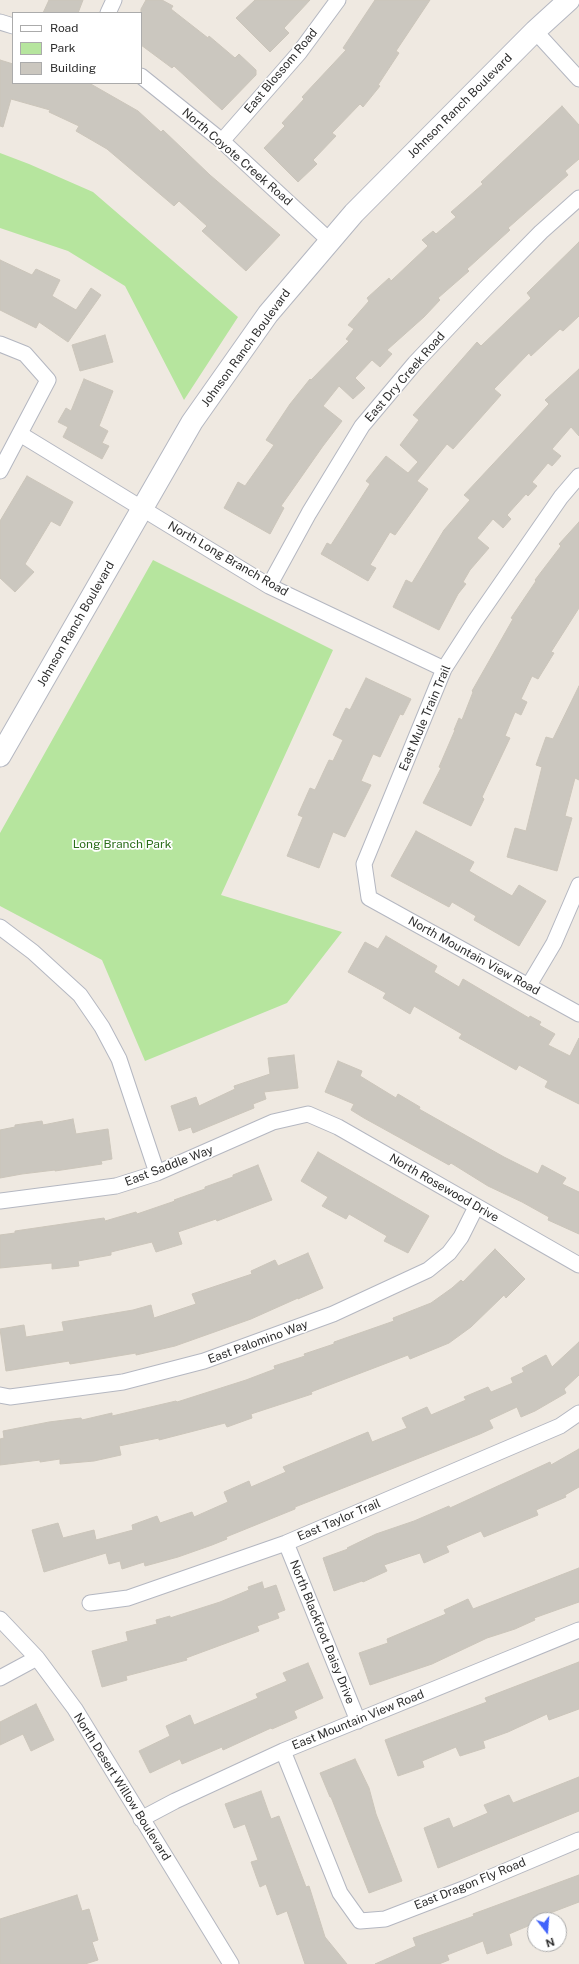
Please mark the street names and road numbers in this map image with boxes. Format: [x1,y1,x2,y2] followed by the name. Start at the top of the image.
[241,26,321,116] street label: East Blossom Road
[405,51,515,161] street label: Johnson Ranch Boulevard
[179,105,295,209] street label: North Coyote Creek Road
[198,286,294,410] street label: Johnson Ranch Boulevard
[362,329,448,425] street label: East Dry Creek Road
[165,519,291,599] street label: North Long Branch Road
[34,559,118,689] street label: Johnson Ranch Boulevard
[396,663,454,773] street label: East Mule Train Trail
[406,914,542,998] street label: North Mountain View Road
[123,1143,215,1189] street label: East Saddle Way
[387,1151,501,1225] street label: North Rosewood Drive
[206,1317,310,1367] street label: East Palomino Way
[295,1496,383,1544] street label: East Taylor Trail
[286,1558,358,1706] street label: North Blackfoot Daisy Drive
[290,1687,426,1753] street label: East Mountain View Road
[71,1711,173,1863] street label: North Desert Willow Boulevard
[412,1855,528,1913] street label: East Dragon Fly Road

